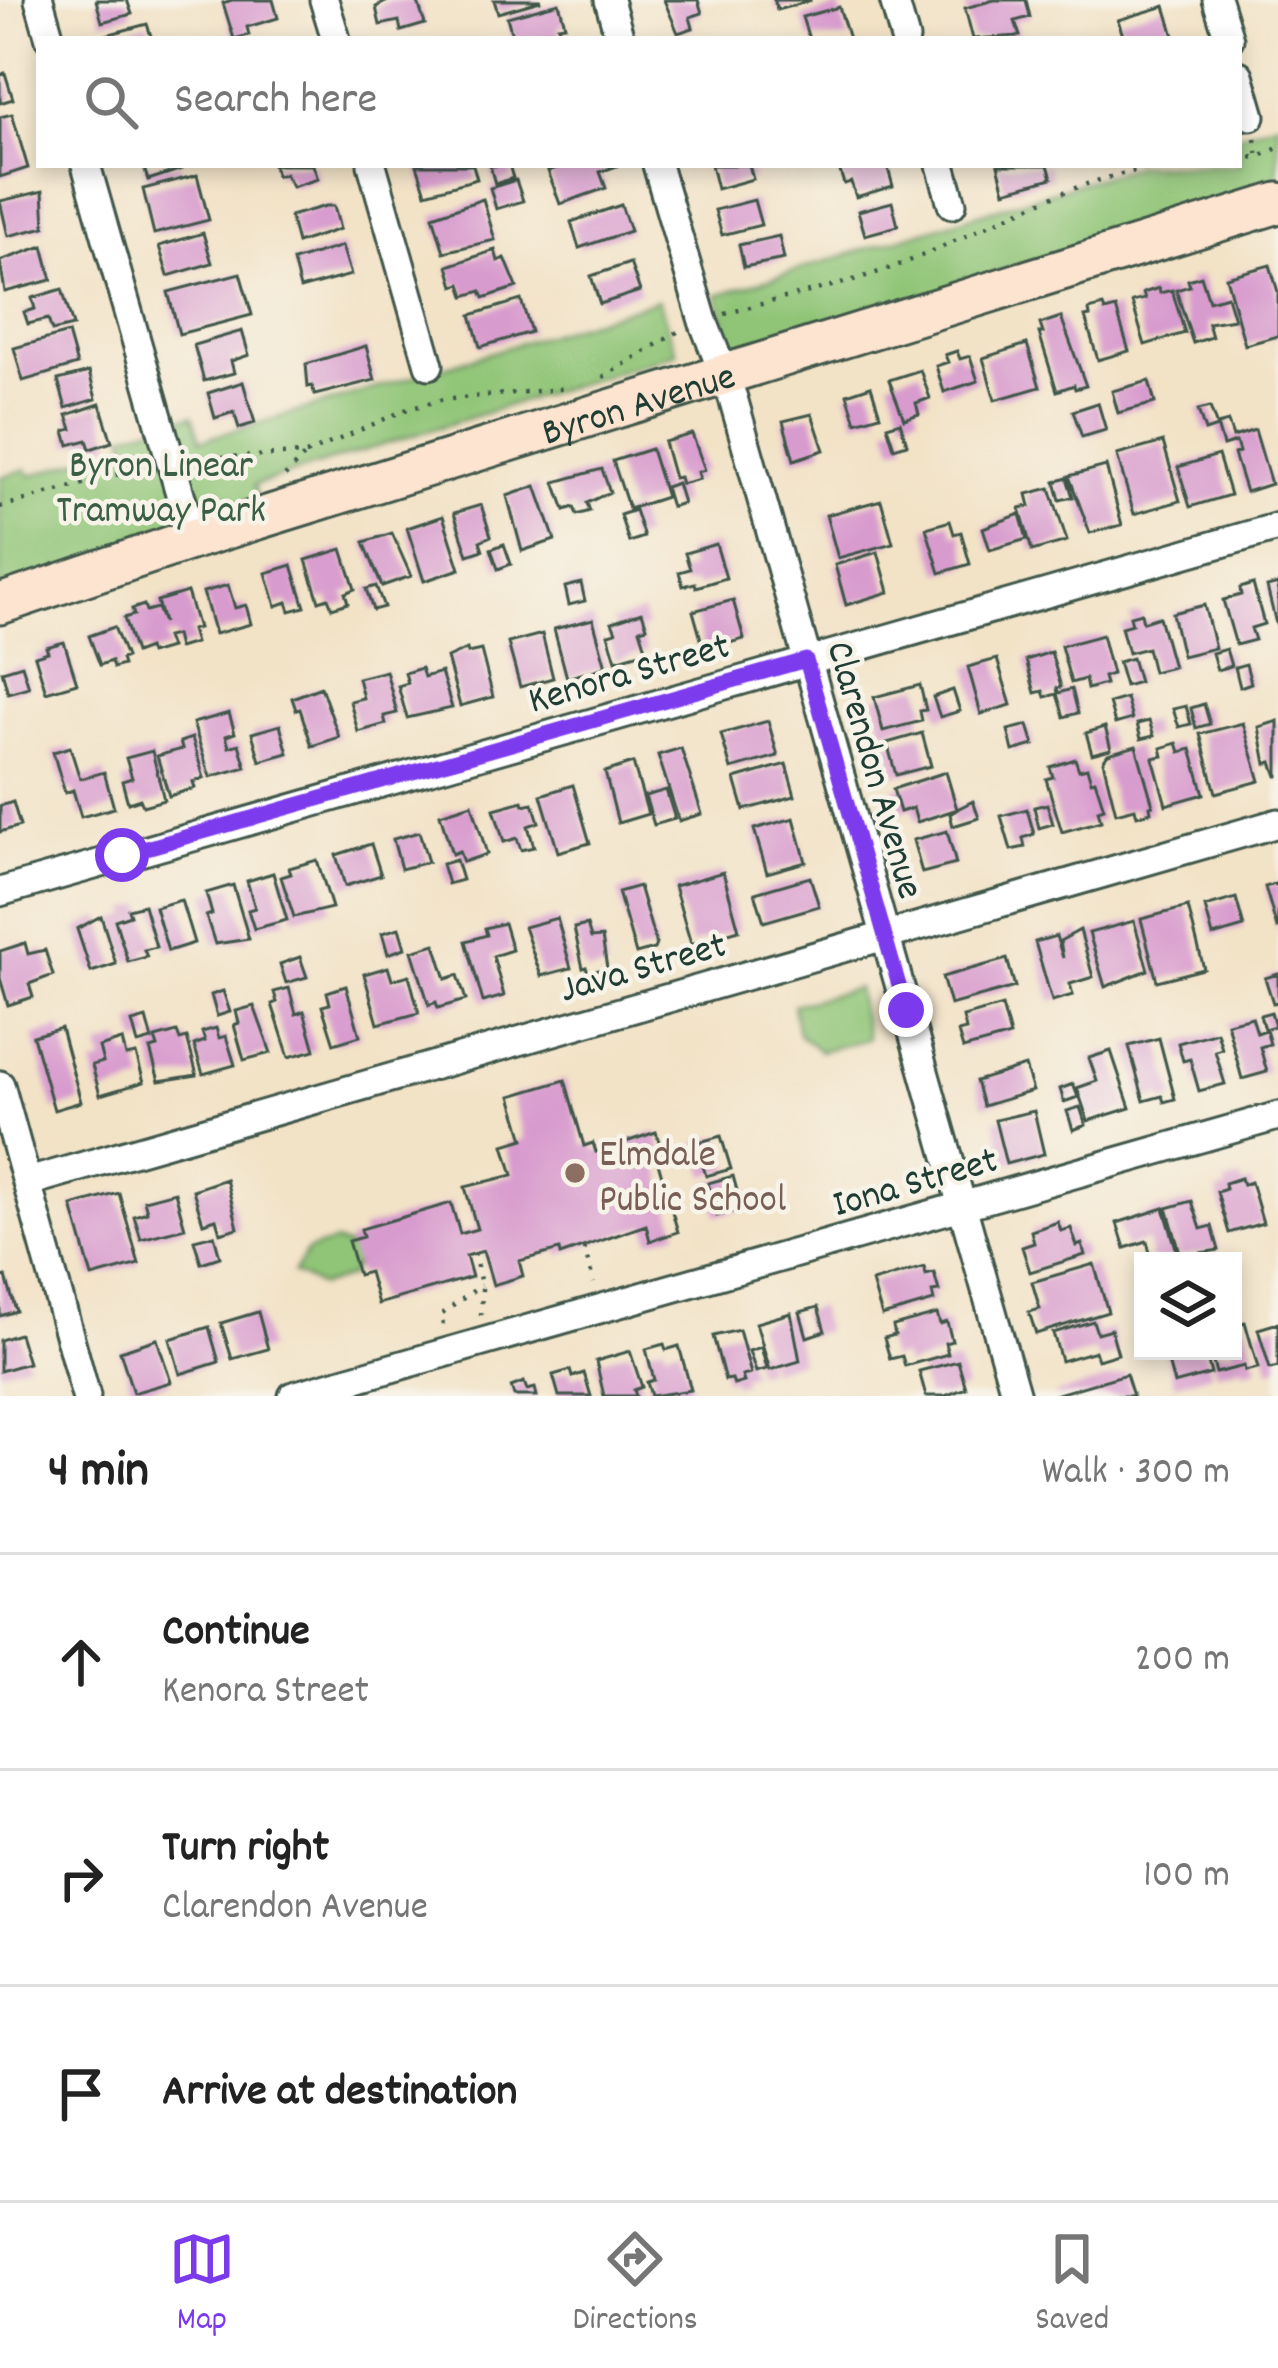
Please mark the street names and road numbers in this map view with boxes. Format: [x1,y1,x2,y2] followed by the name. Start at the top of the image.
[536,352,743,463] street label: Byron Avenue
[523,621,737,731] street label: Kenora Street
[809,635,935,906] street label: Clarendon Avenue
[554,920,733,1020] street label: Java Street
[827,1135,1005,1235] street label: Iona Street

